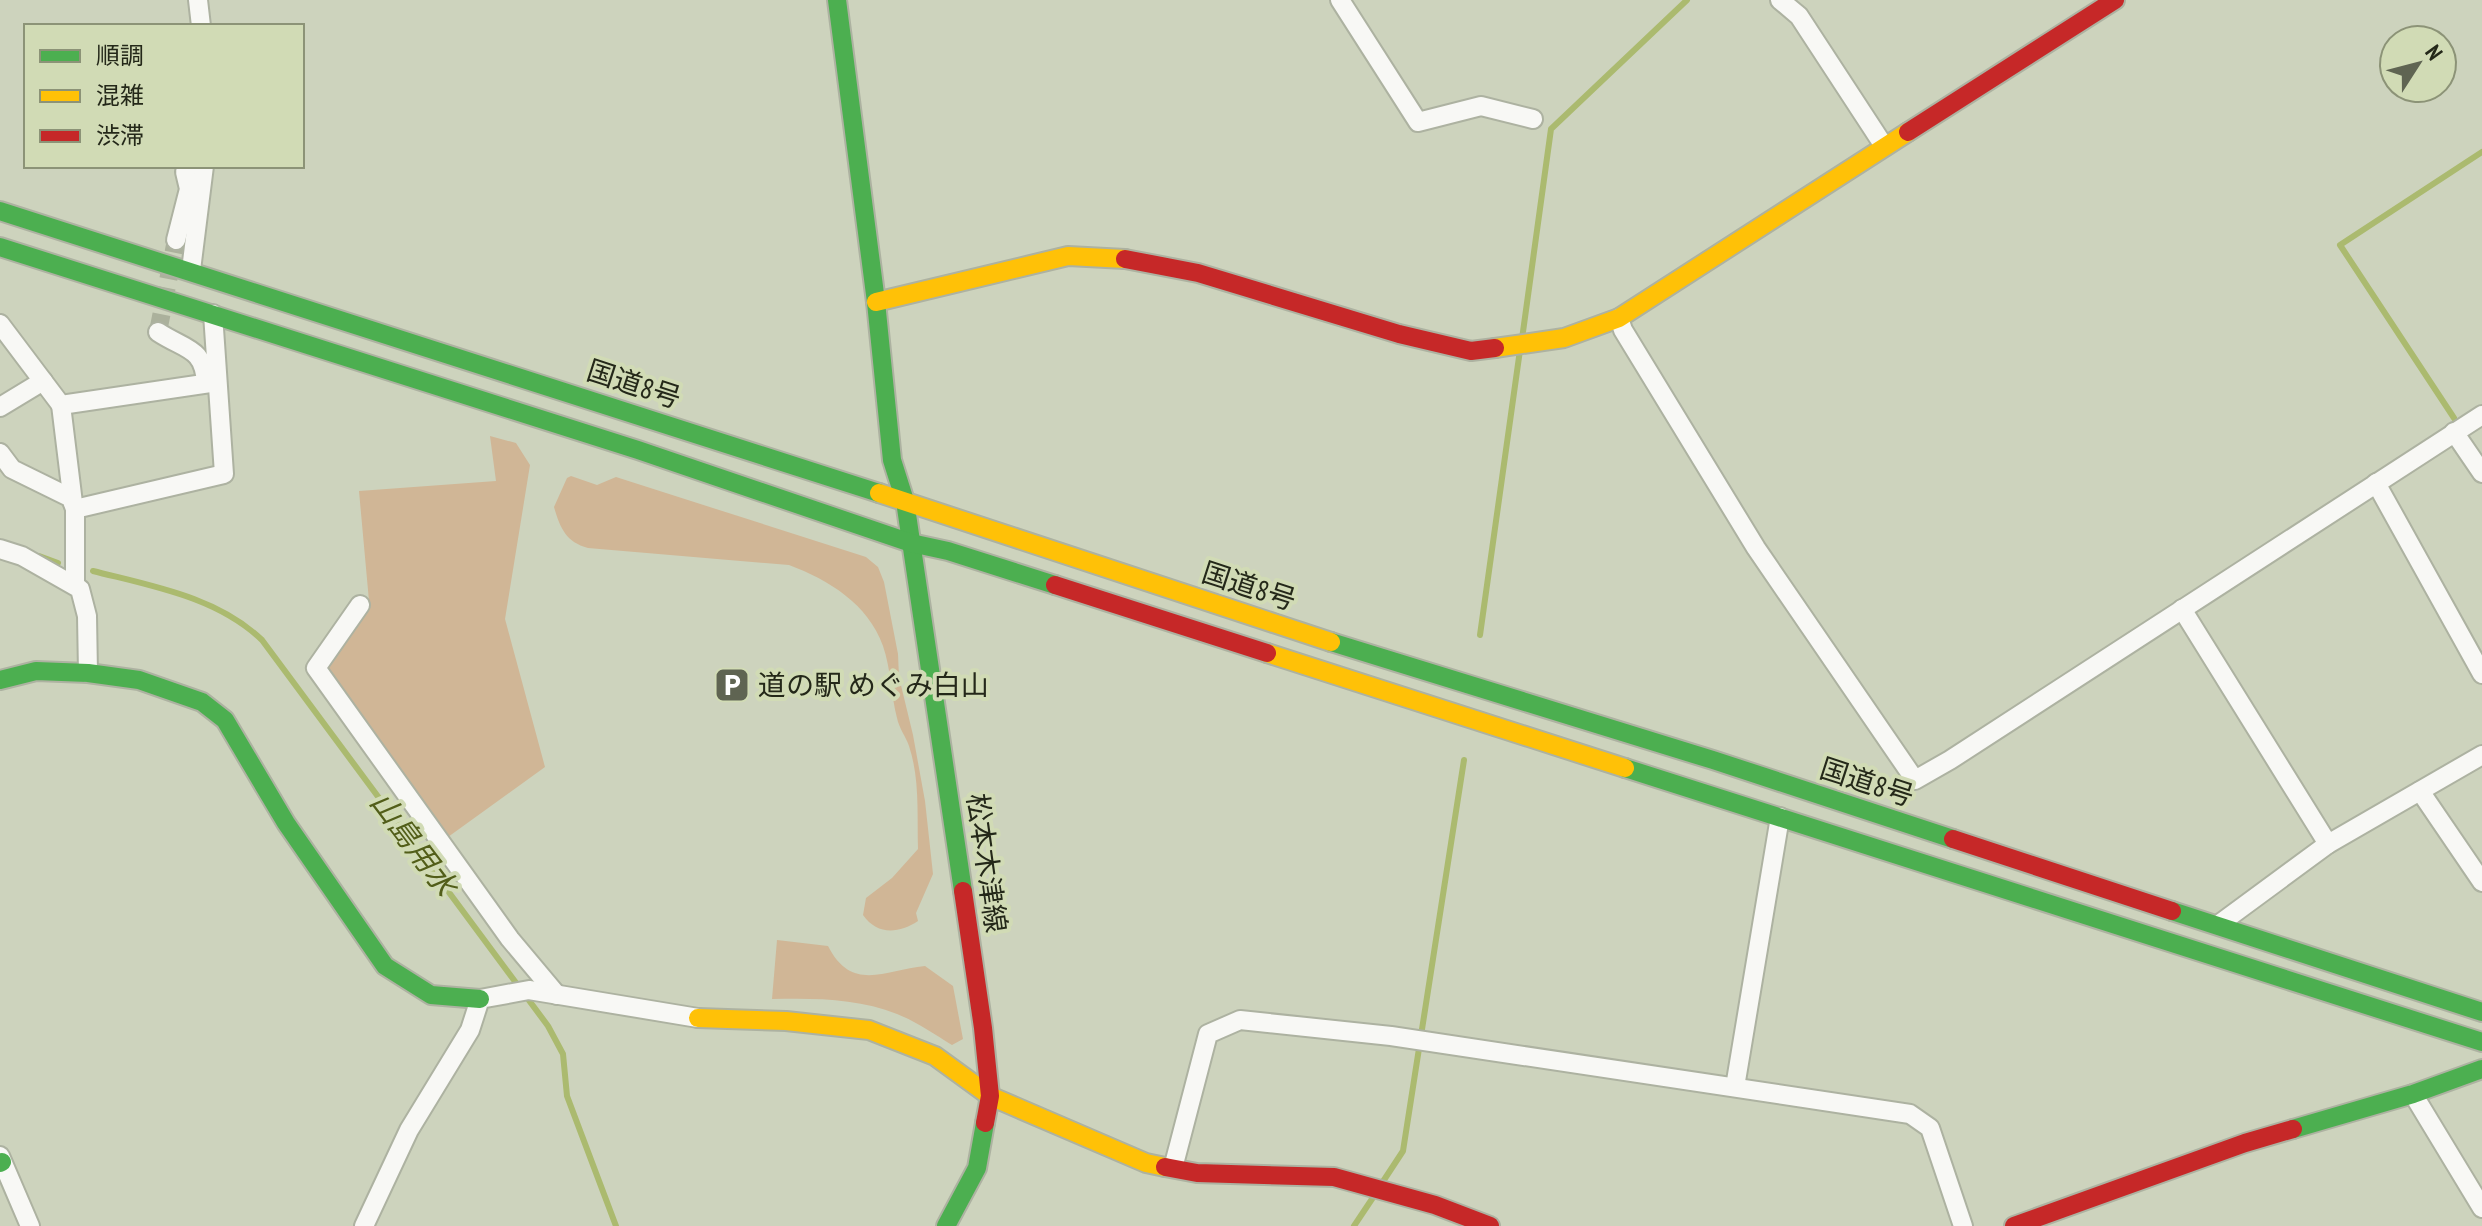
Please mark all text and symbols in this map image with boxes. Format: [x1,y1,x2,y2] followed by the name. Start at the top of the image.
[24,24,304,168] legend
[2378,24,2458,104] north arrow
[2419,39,2449,65] text: N
[96,40,144,71] text: 順調
[96,80,144,111] text: 混雑
[96,120,144,151] text: 渋滞
[582,351,686,416] street label: 国道8号
[1197,553,1301,618] street label: 国道8号
[713,666,751,704] parking icon: 道の駅 めぐみ白山
[758,666,989,703] place label: 道の駅 めぐみ白山
[1815,749,1919,814] street label: 国道8号
[363,783,468,905] water label: 山島用水
[959,791,1016,935] street label: 松本木津線

